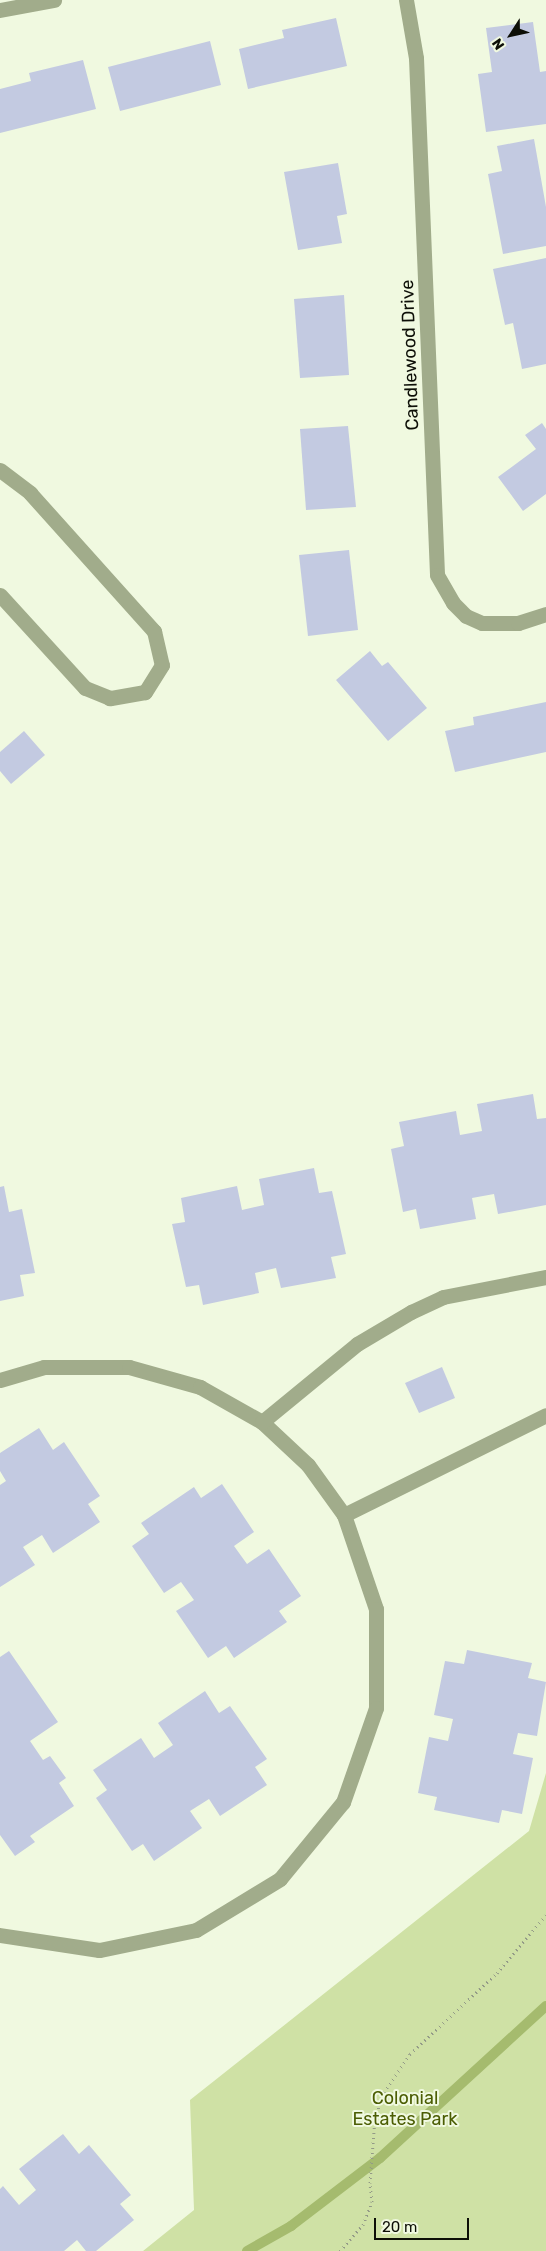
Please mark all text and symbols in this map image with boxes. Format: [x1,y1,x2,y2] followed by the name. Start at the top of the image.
[486,10,536,60] north arrow
[488,35,508,53] text: N
[397,279,423,431] street label: Candlewood Drive
[352,2088,458,2130] park label: Colonial Estates Park
[376,2208,471,2240] scale bar
[382,2218,417,2236] text: 20 m

